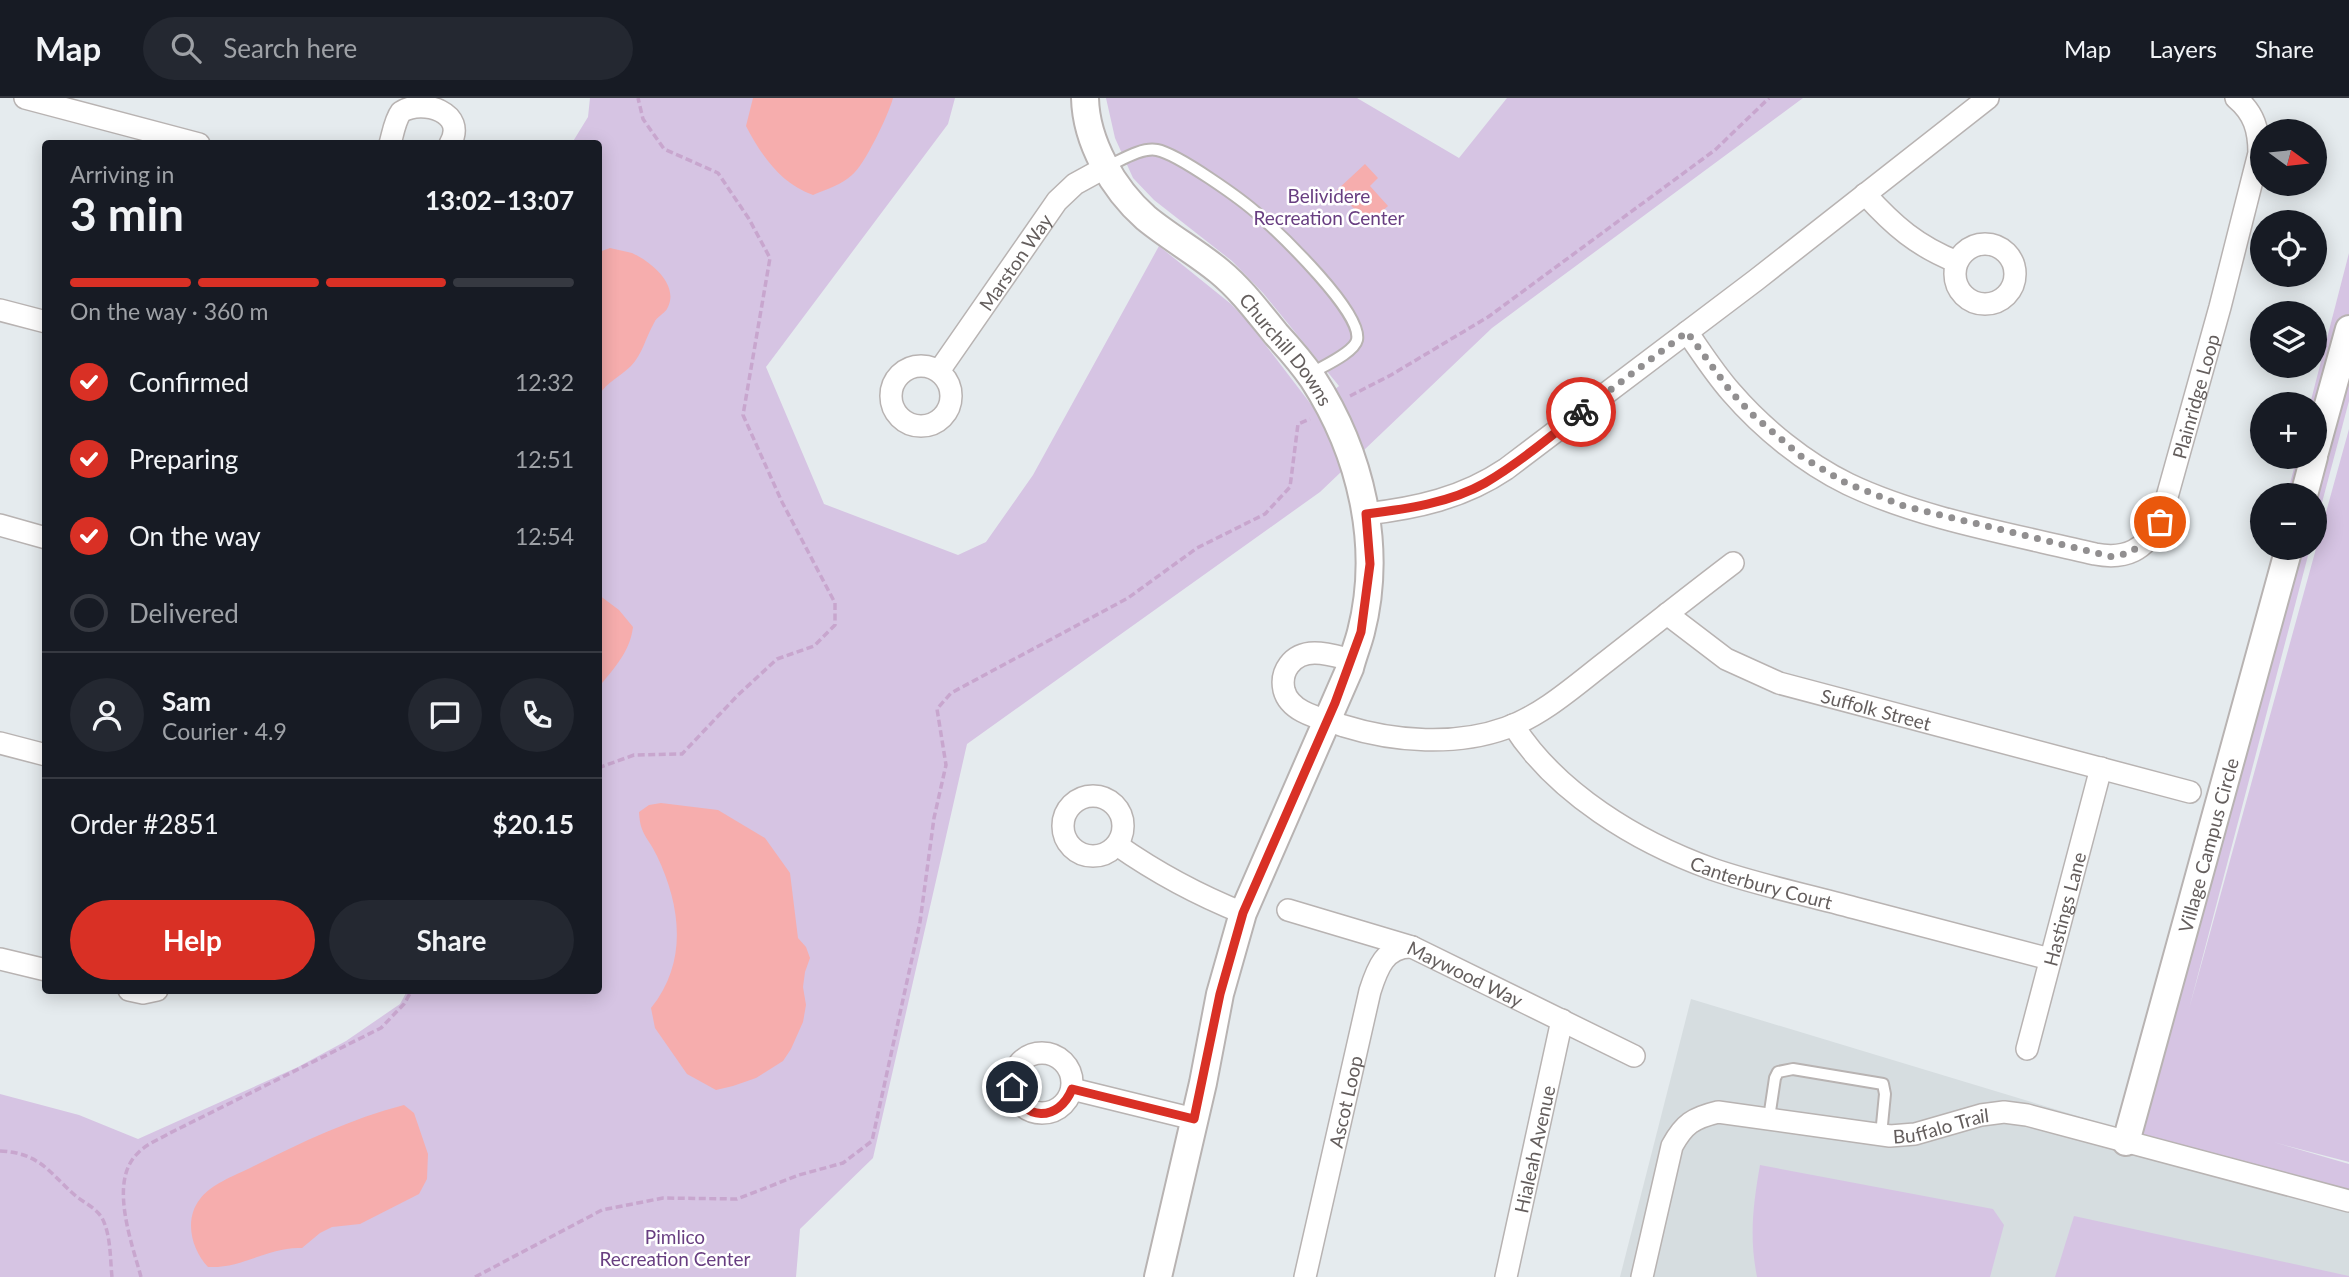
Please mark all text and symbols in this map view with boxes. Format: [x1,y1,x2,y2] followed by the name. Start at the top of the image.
[143,17,633,80] search box
[35,28,101,68] text: Map
[167,29,205,67] icon: search
[223,32,357,64] text: Search here
[2064,34,2111,63] text: Map
[2149,34,2217,63] text: Layers
[2255,34,2314,63] text: Share
[2250,119,2328,196] north arrow
[2250,119,2327,560] map controls
[70,160,174,188] text: Arriving in
[425,184,574,216] text: 13:02–13:07
[1254,184,1405,229] park label: Belividere Recreation Center
[70,186,184,241] text: 3 min
[973,209,1056,314] street label: Marston Way
[2250,210,2327,287] button: locate
[1235,288,1338,409] street label: Churchill Downs
[70,297,269,325] text: On the way · 360 m
[2250,301,2327,378] button: layers
[2167,331,2223,461] street label: Plainridge Loop
[70,363,108,401] icon: check
[129,366,249,398] text: Confirmed
[515,368,574,396] text: 12:32
[1546,377,1616,447] courier
[2250,392,2327,469] button: +
[1562,393,1600,431] icon: bike
[70,440,108,478] icon: check
[129,443,238,475] text: Preparing
[515,445,574,473] text: 12:51
[2250,483,2327,560] button: −
[2130,492,2190,552] pin
[2141,503,2179,541] icon: bag
[70,517,108,555] icon: check
[129,520,261,552] text: On the way
[515,522,574,550] text: 12:54
[129,597,239,629] text: Delivered
[70,678,144,752] button: person
[408,678,482,752] button: chat
[500,678,574,752] button: phone
[1819,683,1934,734] street label: Suffolk Street
[162,685,211,717] text: Sam
[162,717,287,745] text: Courier · 4.9
[2173,755,2242,935] street label: Village Campus Circle
[70,808,219,840] text: Order #2851
[492,808,574,840] text: $20.15
[2038,849,2090,968] street label: Hastings Lane
[1687,850,1835,913] street label: Canterbury Court
[70,900,315,980] button: Help
[329,900,574,980] button: Share
[1404,935,1527,1011] street label: Maywood Way
[1323,1053,1366,1150] street label: Ascot Loop
[982,1057,1042,1117] pin
[993,1068,1031,1106] icon: home
[1509,1083,1559,1215] street label: Hialeah Avenue
[1892,1103,1990,1147] street label: Buffalo Trail
[600,1225,751,1270] park label: Pimlico Recreation Center

